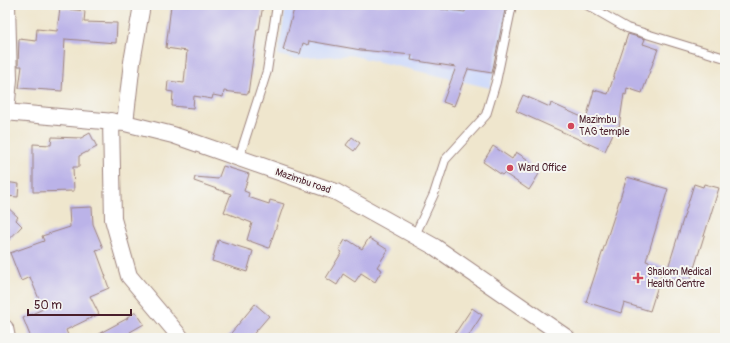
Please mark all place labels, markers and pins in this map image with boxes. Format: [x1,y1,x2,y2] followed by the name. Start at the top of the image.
[579,114,629,138] place label: Mazimbu TAG temple
[566,121,576,131] marker: Mazimbu TAG temple
[518,162,566,174] place label: Ward Office
[505,163,515,173] marker: Ward Office
[647,266,712,290] place label: Shalom Medical Health Centre
[632,272,644,284] marker: Shalom Medical Health Centre

